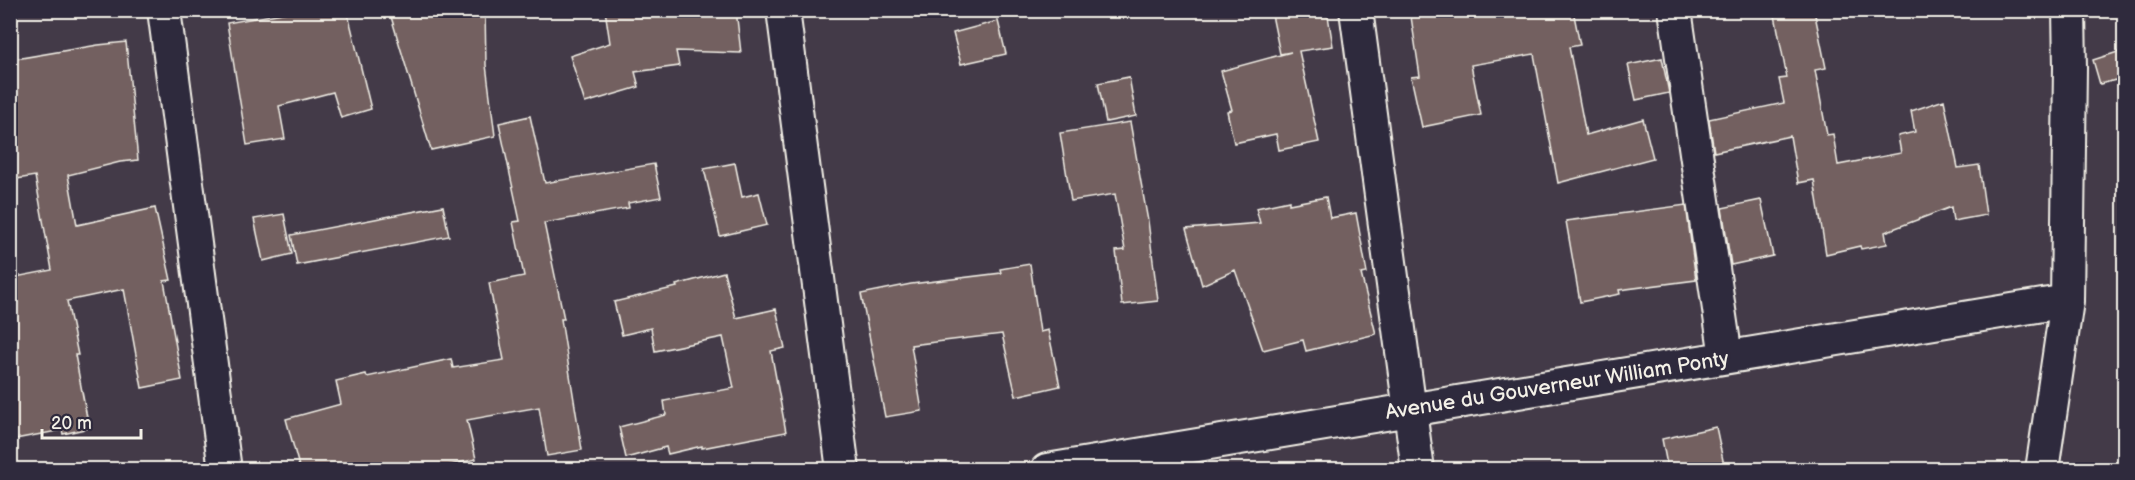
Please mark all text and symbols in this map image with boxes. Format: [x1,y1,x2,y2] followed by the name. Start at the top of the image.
[1384,346,1731,425] street label: Avenue du Gouverneur William Ponty
[42,402,141,440] scale bar
[51,413,92,434] text: 20 m

